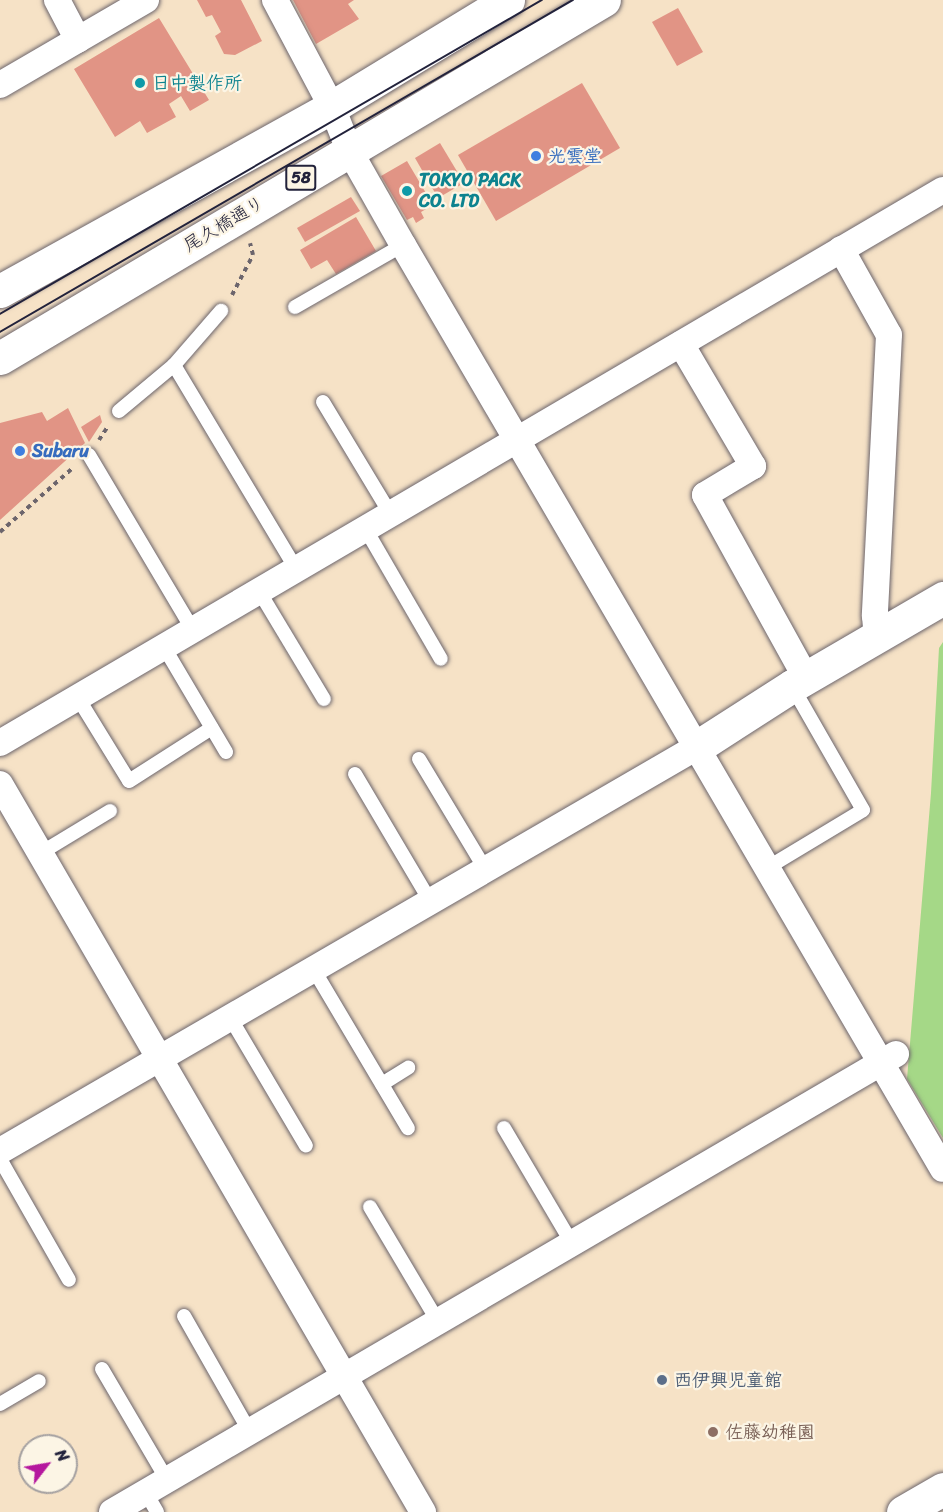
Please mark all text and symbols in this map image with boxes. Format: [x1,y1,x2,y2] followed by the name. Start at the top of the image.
[152,72,242,94] place label: 日中製作所
[133,76,147,90] marker: 日中製作所
[548,145,602,167] place label: 光雲堂
[529,149,543,163] marker: 光雲堂
[284,165,318,191] road number: 58
[419,170,521,213] place label: TOKYO PACK CO. LTD
[400,184,414,198] marker: TOKYO PACK CO. LTD
[180,192,268,256] street label: 尾久橋通り
[32,440,89,462] place label: Subaru
[13,444,27,458] marker: Subaru
[674,1369,782,1391] place label: 西伊興児童館
[655,1373,669,1387] marker: 西伊興児童館
[725,1421,815,1443] place label: 佐藤幼稚園
[706,1425,720,1439] marker: 佐藤幼稚園
[18,1434,78,1494] north arrow
[47,1443,77,1468] text: N

